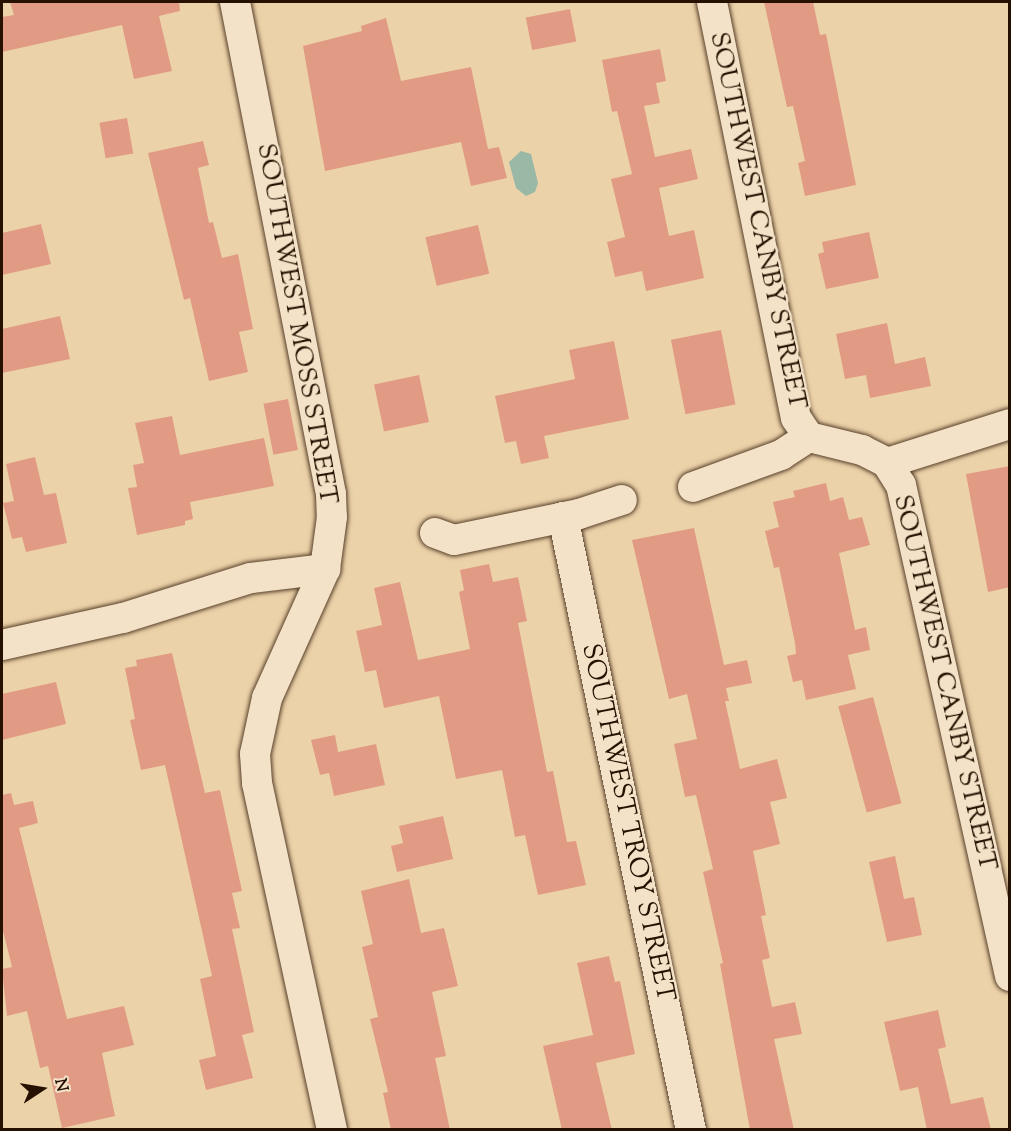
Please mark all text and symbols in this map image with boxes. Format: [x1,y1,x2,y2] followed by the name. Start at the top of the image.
[702,29,812,413] street label: SOUTHWEST CANBY STREET
[249,141,343,507] street label: SOUTHWEST MOSS STREET
[885,492,1003,874] street label: SOUTHWEST CANBY STREET
[574,641,680,1005] street label: SOUTHWEST TROY STREET
[12,1059,72,1119] north arrow
[48,1077,73,1094] text: N

